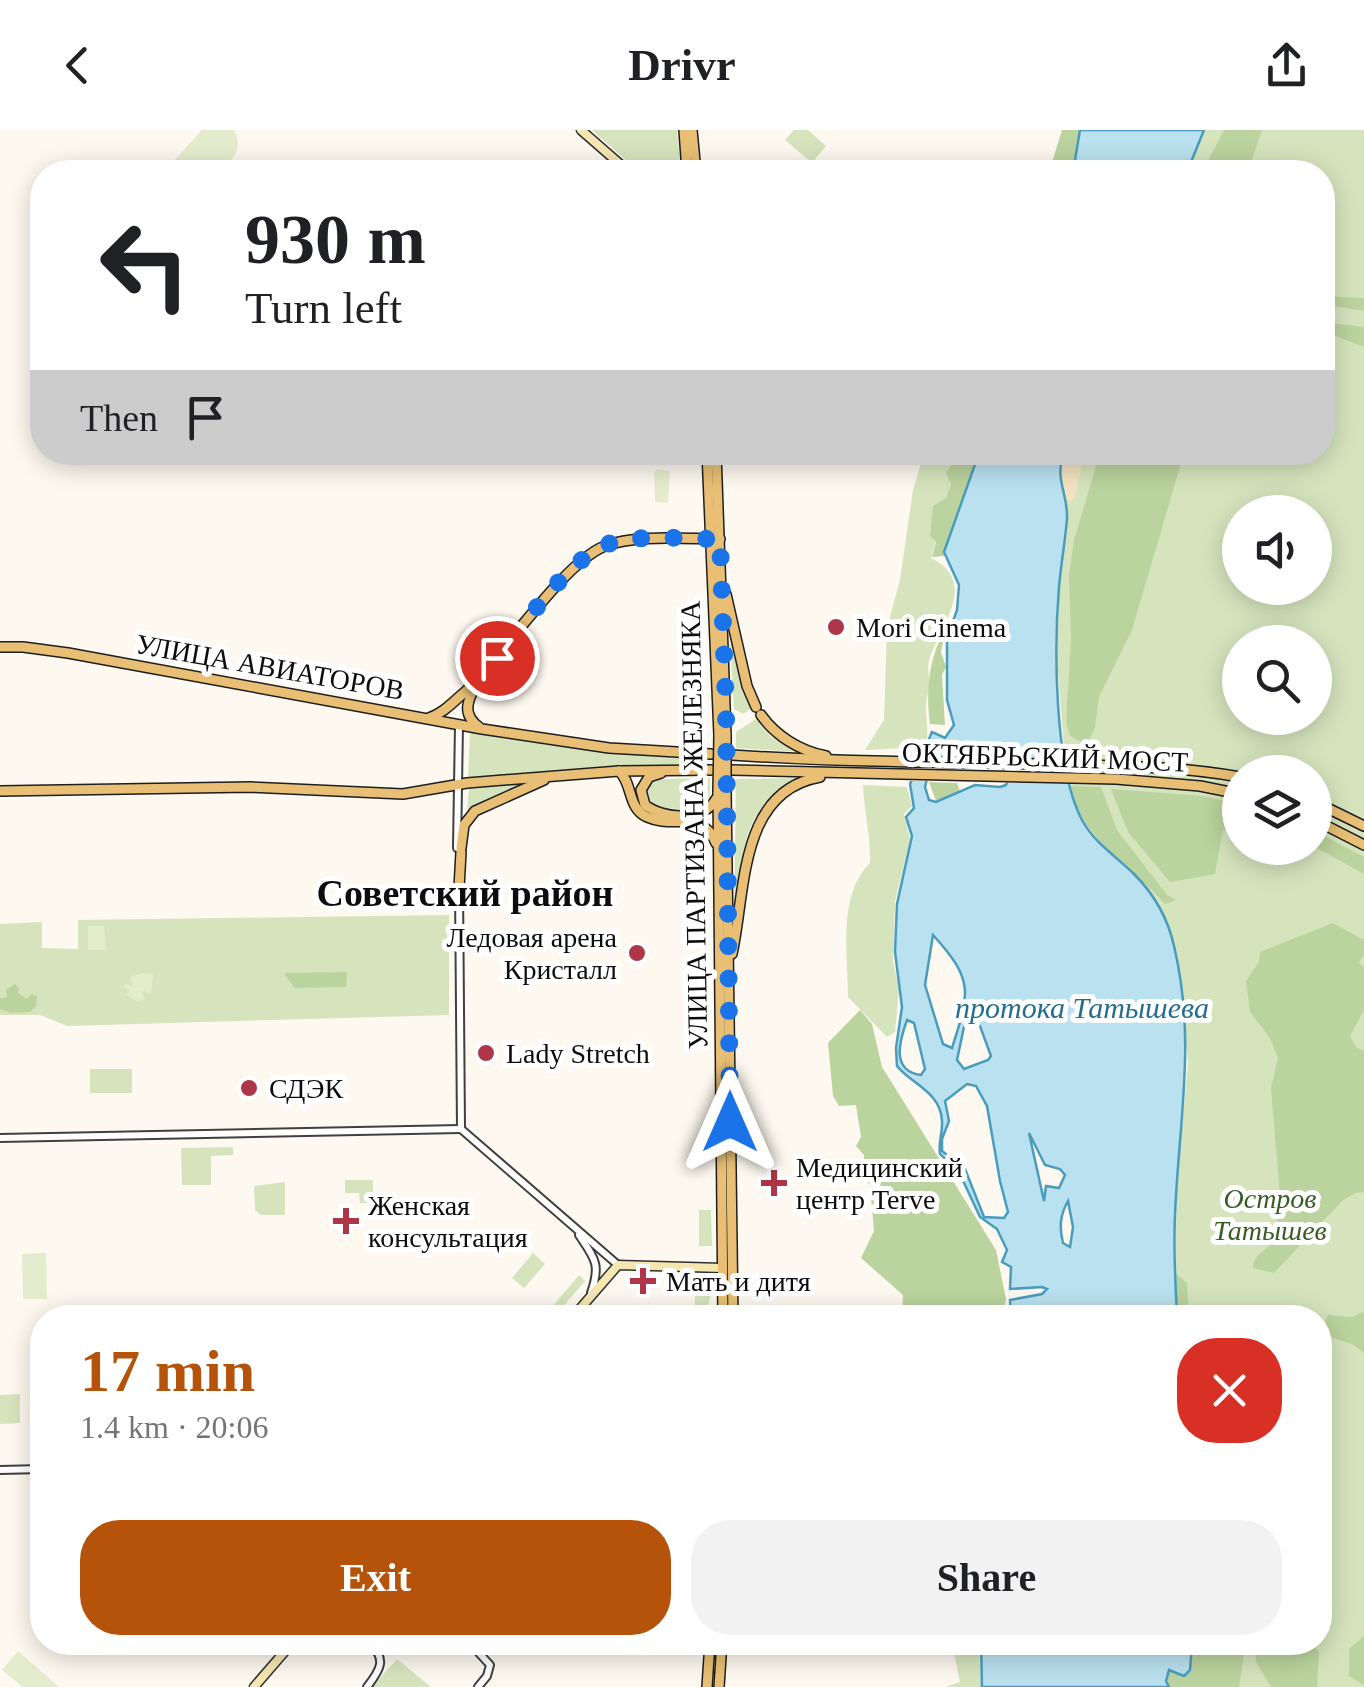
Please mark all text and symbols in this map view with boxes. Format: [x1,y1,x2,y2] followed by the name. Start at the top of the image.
[50,38,105,93] icon: back
[1259,38,1314,93] icon: share
[628,40,736,90] text: Drivr
[80,200,210,330] icon: left
[245,201,426,278] text: 930 m
[245,283,402,333] text: Turn left
[178,390,233,445] icon: arrive
[80,397,158,439] text: Then
[1222,495,1332,865] map controls
[1222,495,1332,605] button: sound
[675,600,713,1050] street label: УЛИЦА ПАРТИЗАНА ЖЕЛЕЗНЯКА
[856,612,1007,643] place label: Mori Cinema
[455,616,540,701] pin
[825,616,847,638] marker: Mori Cinema
[1222,625,1332,735] button: search
[133,628,407,706] street label: УЛИЦА АВИАТОРОВ
[470,631,525,686] icon: arrive
[901,737,1189,777] street label: ОКТЯБРЬСКИЙ МОСТ
[1222,755,1332,865] button: layers
[317,872,614,914] district label: Советский район
[446,922,618,985] place label: Ледовая арена Кристалл
[626,942,648,964] marker: Ледовая арена Кристалл
[955,991,1209,1024] water label: протока Татышева
[506,1038,650,1069] place label: Lady Stretch
[475,1042,497,1064] marker: Lady Stretch
[678,1070,782,1174] position arrow
[269,1073,344,1104] place label: СДЭК
[238,1077,260,1099] marker: СДЭК
[796,1152,963,1215] place label: Медицинский центр Terve
[761,1170,787,1196] marker: Медицинский центр Terve
[1213,1183,1327,1246] park label: Остров Татышев
[368,1190,528,1253] place label: Женская консультация
[333,1208,359,1234] marker: Женская консультация
[666,1266,811,1297] place label: Мать и дитя
[630,1268,656,1294] marker: Мать и дитя
[80,1338,255,1404] text: 17 min
[1177,1338,1282,1443] button: close
[80,1409,268,1445] text: 1.4 km · 20:06
[80,1520,671,1635] button: Exit
[691,1520,1282,1635] button: Share

